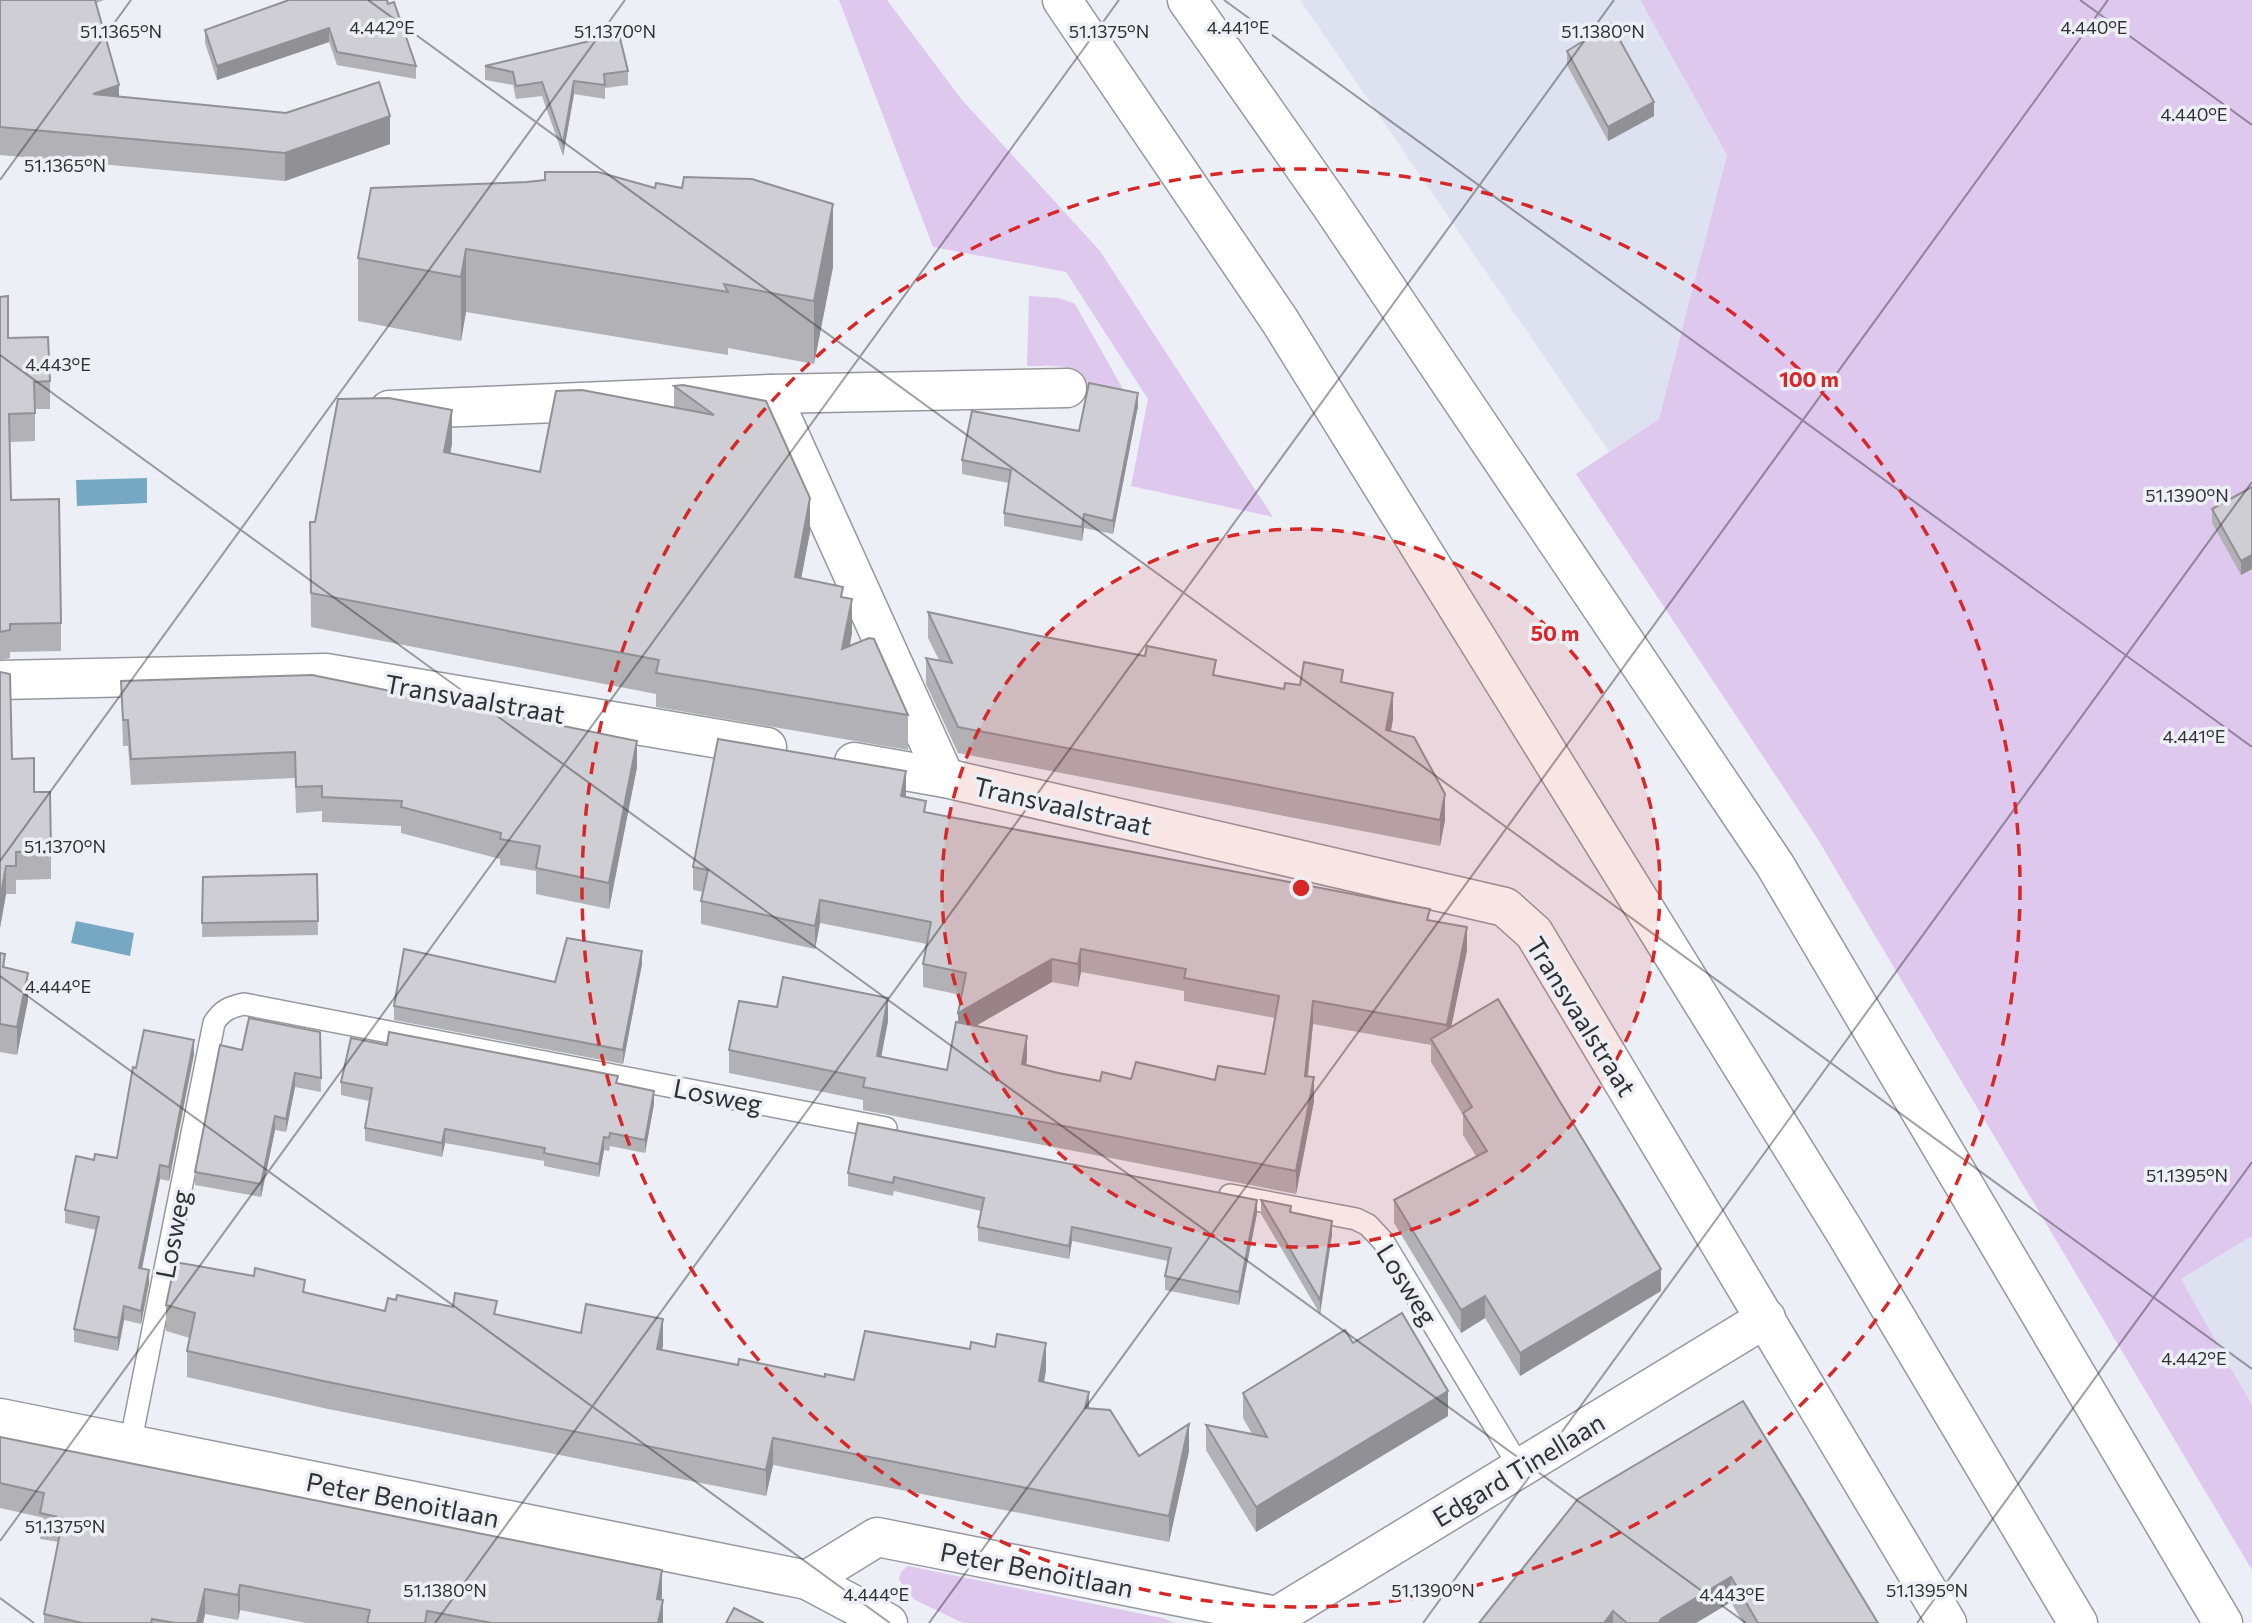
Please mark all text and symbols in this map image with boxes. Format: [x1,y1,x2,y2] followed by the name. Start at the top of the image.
[349,16,415,38] text: 4.442°E
[1207,16,1269,38] text: 4.441°E
[2060,16,2128,38] text: 4.440°E
[80,20,162,42] text: 51.1365°N
[574,20,656,42] text: 51.1370°N
[1069,20,1149,42] text: 51.1375°N
[1561,20,1645,42] text: 51.1380°N
[2160,103,2228,125] text: 4.440°E
[24,154,106,176] text: 51.1365°N
[25,353,91,375] text: 4.443°E
[1779,366,1839,391] text: 100 m
[2145,484,2229,506] text: 51.1390°N
[1531,620,1579,645] text: 50 m
[383,667,567,729] street label: Transvaalstraat
[2163,725,2225,747] text: 4.441°E
[971,769,1155,841] street label: Transvaalstraat
[24,835,106,857] text: 51.1370°N
[1289,876,1313,900] centre of rings
[1521,931,1643,1101] street label: Transvaalstraat
[25,975,91,997] text: 4.444°E
[671,1071,765,1119] street label: Losweg
[2146,1164,2228,1186] text: 51.1395°N
[148,1187,196,1281] street label: Losweg
[1371,1238,1445,1330] street label: Losweg
[2161,1347,2227,1369] text: 4.442°E
[1426,1405,1610,1533] street label: Edgard Tinellaan
[304,1465,502,1533] street label: Peter Benoitlaan
[25,1515,105,1537] text: 51.1375°N
[938,1535,1136,1603] street label: Peter Benoitlaan
[403,1579,487,1601] text: 51.1380°N
[1391,1579,1475,1601] text: 51.1390°N
[1886,1579,1968,1601] text: 51.1395°N
[843,1583,909,1605] text: 4.444°E
[1699,1583,1765,1605] text: 4.443°E

